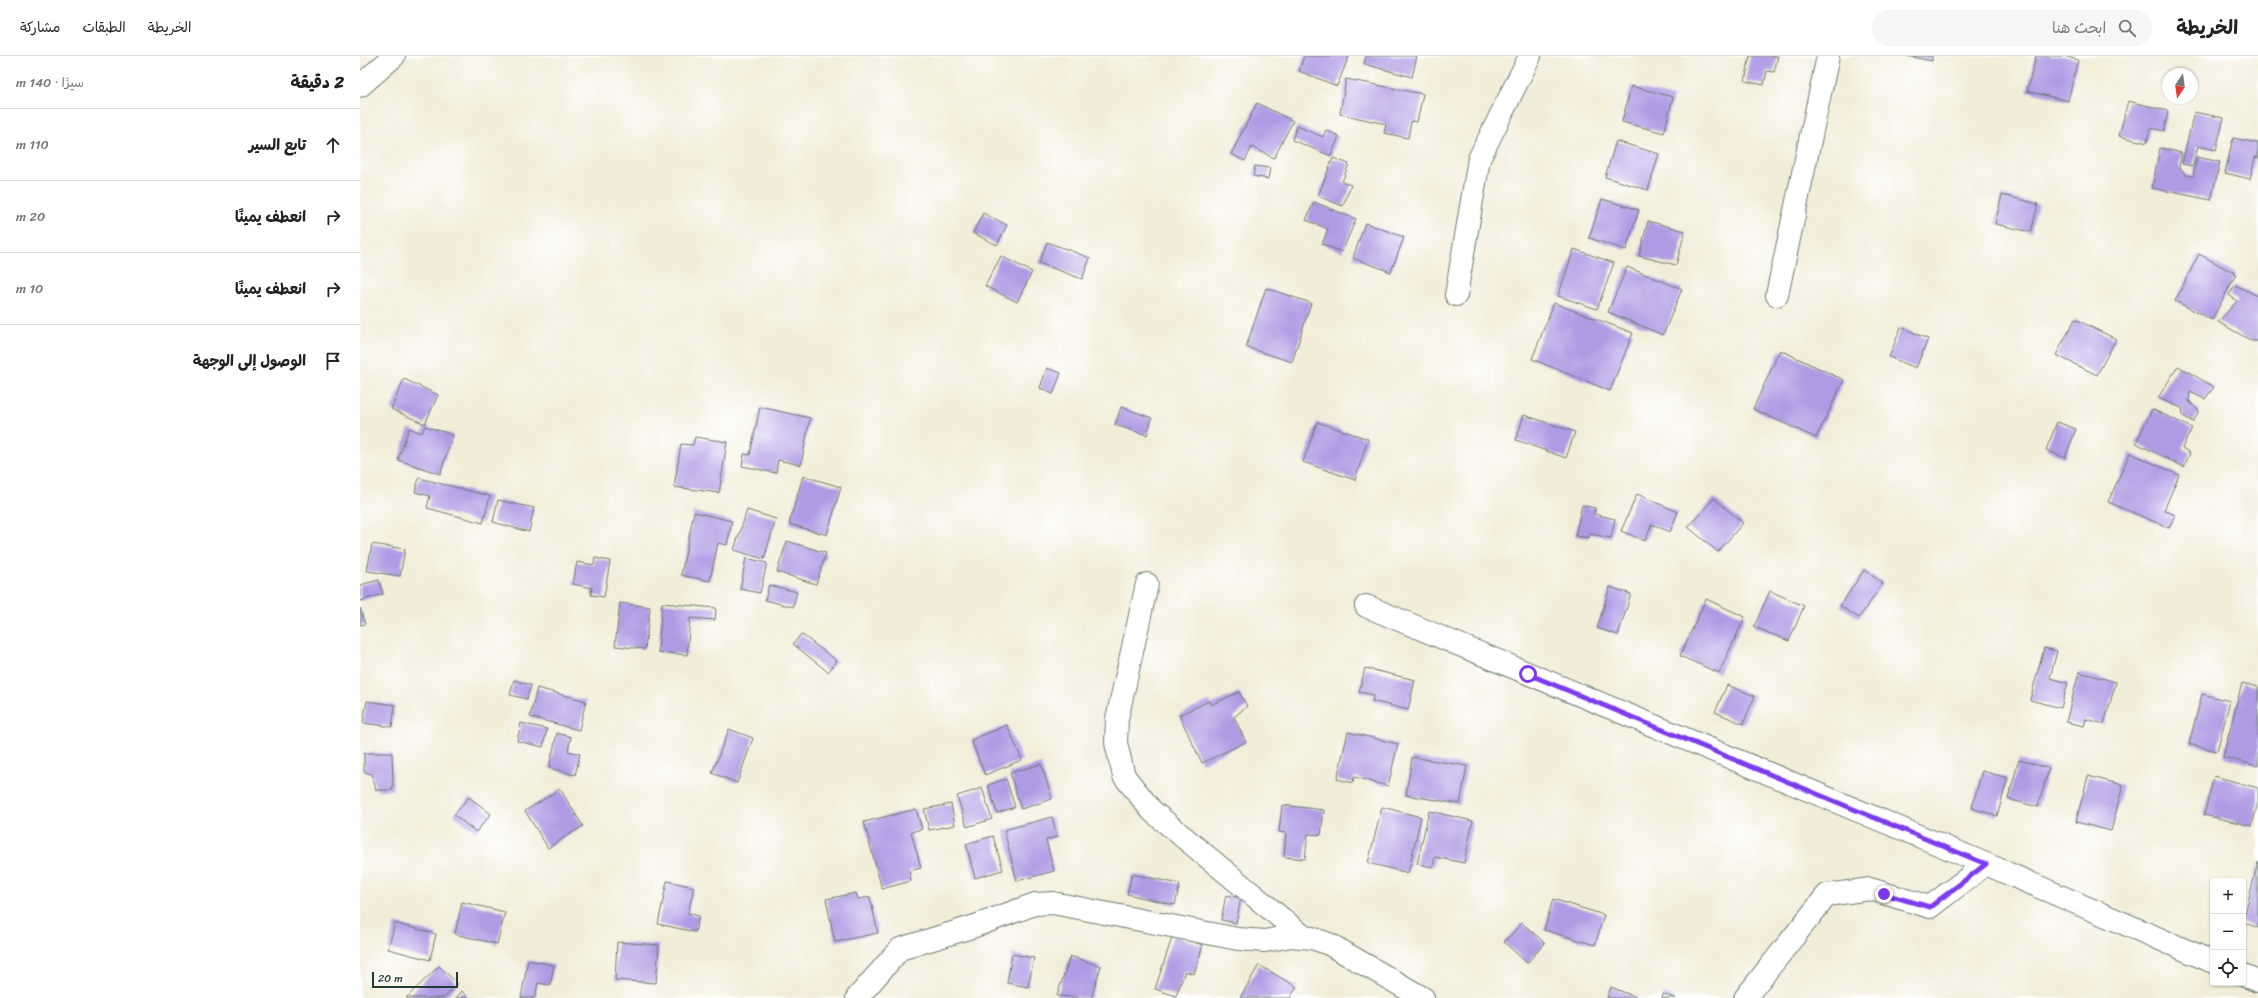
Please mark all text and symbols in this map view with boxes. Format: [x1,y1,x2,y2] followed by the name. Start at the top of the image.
[1872,10,2152,46] search box
[2176,11,2238,44] text: الخريطة
[20,15,60,40] text: مشاركة
[82,15,126,40] text: الطبقات
[148,15,191,40] text: الخريطة
[2052,15,2106,41] text: ابحث هنا
[2116,17,2138,39] icon: search
[291,67,344,97] text: 2 دقيقة
[2162,68,2198,104] north arrow
[16,71,84,94] text: سيرًا · 140 m
[249,132,306,158] text: تابع السير
[16,133,49,156] text: 110 m
[322,134,344,156] icon: ahead
[235,204,306,230] text: انعطف يمينًا
[16,205,45,228] text: 20 m
[322,206,344,228] icon: right
[235,276,306,302] text: انعطف يمينًا
[16,277,43,300] text: 10 m
[322,278,344,300] icon: right
[193,348,306,374] text: الوصول إلى الوجهة
[322,350,344,372] icon: arrive
[1519,665,1537,683] route start
[2210,878,2246,986] map controls
[2210,878,2246,914] button: +
[1875,885,1893,903] route end
[2210,914,2246,950] button: −
[2210,950,2246,986] button: locate
[378,969,403,988] text: 20 m
[372,970,458,989] scale bar

